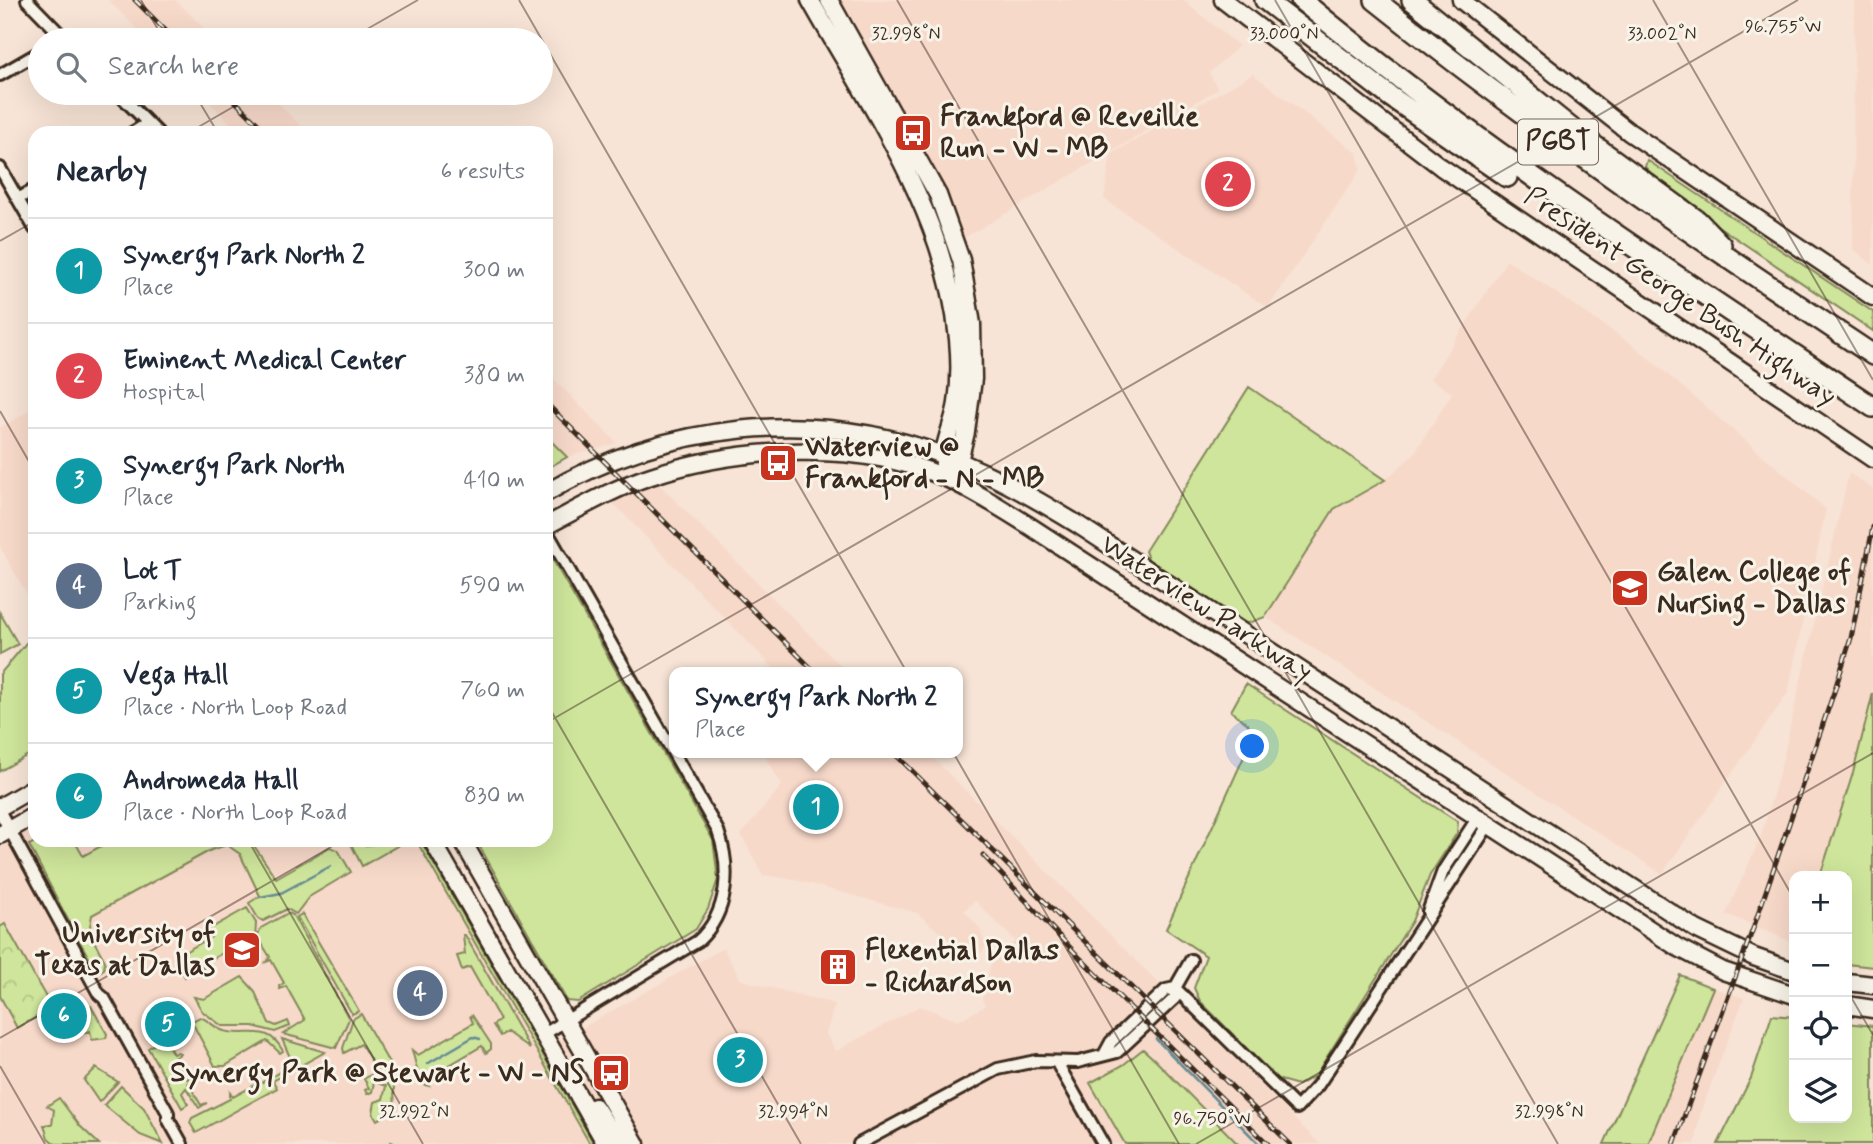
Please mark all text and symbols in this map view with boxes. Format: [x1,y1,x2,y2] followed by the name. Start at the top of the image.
[1745,15,1821,39] text: 96.755°W
[871,22,941,46] text: 32.998°N
[1249,22,1319,46] text: 33.000°N
[1627,22,1697,46] text: 33.002°N
[28,28,553,105] search box
[52,48,90,86] icon: search
[108,50,239,84] text: Search here
[940,99,1199,168] place label: Frankford @ Reveillie Run - W - MB
[892,112,934,154] bus stop icon: Frankford @ Reveillie Run - W - MB
[1518,119,1598,164] road number: PGBT
[56,152,147,191] text: Nearby
[441,157,525,187] text: 6 results
[1205,158,1251,210] pin: 2
[1515,178,1843,418] street label: President George Bush Highway
[123,239,365,273] text: Synergy Park North 2
[74,256,84,286] text: 1
[463,256,525,286] text: 300 m
[123,273,174,303] text: Place
[123,344,406,378] text: Eminent Medical Center
[73,361,85,391] text: 2
[464,361,525,391] text: 380 m
[123,378,205,408] text: Hospital
[805,429,1045,501] place label: Waterview @ Frankford - N - MB
[757,442,799,484] bus stop icon: Waterview @ Frankford - N - MB
[123,449,345,483] text: Synergy Park North
[74,466,84,496] text: 3
[463,466,525,496] text: 410 m
[123,483,174,513] text: Place
[1093,527,1319,691] street label: Waterview Parkway
[123,554,182,588] text: Lot T
[1657,554,1851,626] place label: Galen College of Nursing - Dallas
[1609,567,1651,609] school or university icon: Galen College of Nursing - Dallas
[72,571,86,601] text: 4
[459,571,525,601] text: 590 m
[123,588,196,618] text: Parking
[123,659,228,693] text: Vega Hall
[669,667,963,758] popup
[72,676,86,706] text: 5
[460,676,525,706] text: 760 m
[695,681,937,715] text: Synergy Park North 2
[123,693,347,723] text: Place · North Loop Road
[695,715,746,745] text: Place
[1235,729,1269,763] your location
[123,764,298,798] text: Andromeda Hall
[73,781,85,811] text: 6
[464,781,525,811] text: 830 m
[793,781,839,833] pin: 1
[123,798,347,828] text: Place · North Loop Road
[1789,871,1852,1123] map controls
[1789,871,1852,934] button: +
[35,916,215,985] place label: University of Texas at Dallas
[221,929,263,971] school or university icon: University of Texas at Dallas
[865,933,1060,1002] place label: Flexential Dallas - Richardson
[1789,934,1852,997] button: −
[817,946,859,988] building icon: Flexential Dallas - Richardson
[397,967,443,1019] pin: 4
[41,990,87,1042] pin: 6
[1789,997,1852,1060] button: locate
[145,998,191,1050] pin: 5
[717,1034,763,1086] pin: 3
[590,1052,632,1094] bus stop icon: Synergy Park @ Stewart - W - NS
[170,1055,585,1095] place label: Synergy Park @ Stewart - W - NS
[1789,1060,1852,1123] button: layers
[379,1100,449,1124] text: 32.992°N
[758,1100,828,1124] text: 32.994°N
[1514,1100,1584,1124] text: 32.998°N
[1174,1107,1250,1131] text: 96.750°W

